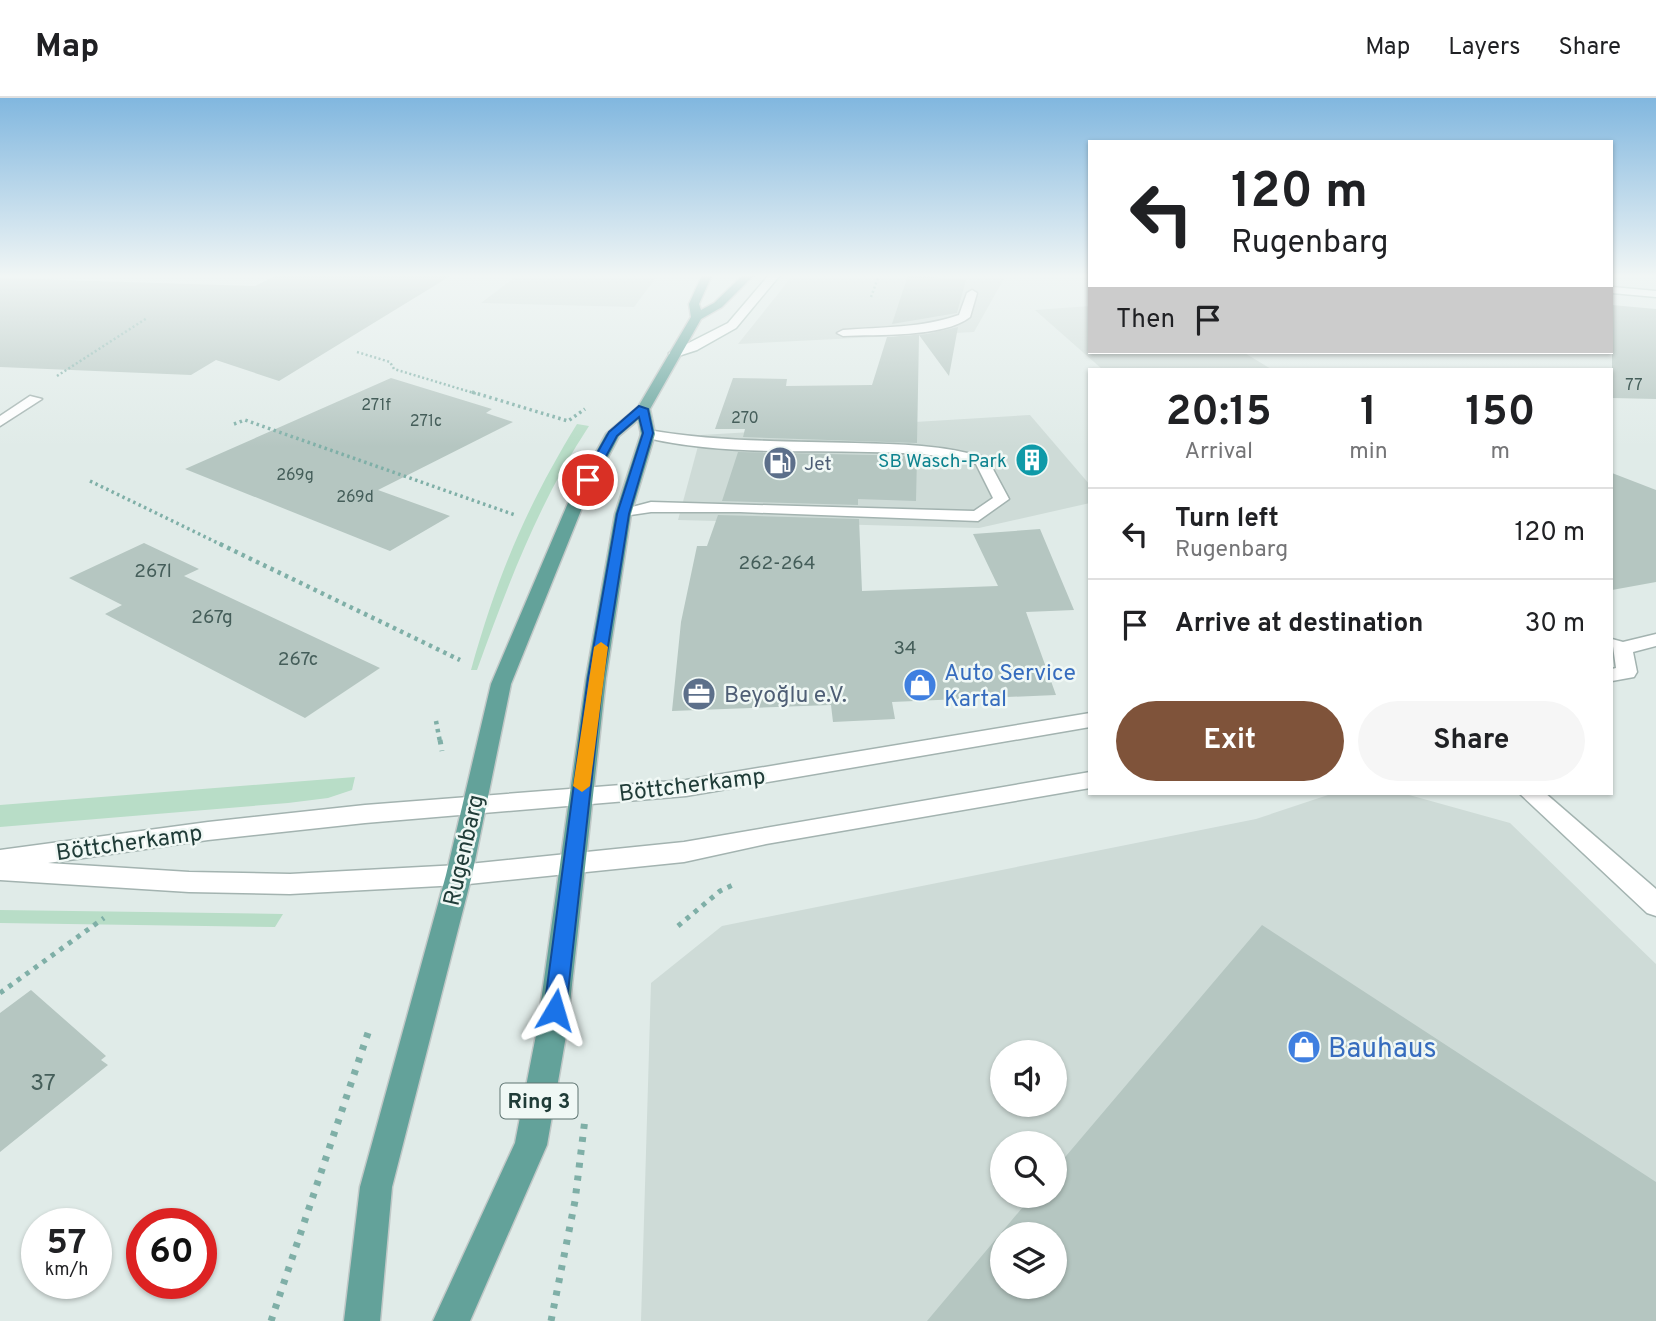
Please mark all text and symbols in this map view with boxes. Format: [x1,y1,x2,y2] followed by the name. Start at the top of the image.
[35,27,99,69] text: Map
[1365,33,1410,63] text: Map
[1448,33,1520,63] text: Layers
[1558,33,1621,63] text: Share
[1231,163,1368,225] text: 120 m
[1116,168,1207,259] icon: left
[1231,224,1388,264] text: Rugenbarg
[1189,301,1227,339] icon: arrive
[1116,304,1175,337] text: Then
[1625,376,1643,396] house number: 77
[1166,387,1272,440] text: 20:15
[1360,387,1377,440] text: 1
[1465,387,1535,440] text: 150
[361,396,391,416] house number: 271f
[731,409,759,429] house number: 270
[410,412,442,432] house number: 271c
[1184,438,1253,467] text: Arrival
[1349,438,1388,467] text: min
[1491,438,1510,467] text: m
[1013,441,1051,479] building icon: SB Wasch-Park
[761,444,799,482] fuel station icon: Jet
[558,450,618,510] pin
[878,450,1007,474] place label: SB Wasch-Park
[804,453,832,477] place label: Jet
[569,461,607,499] icon: arrive
[276,466,314,486] house number: 269g
[336,488,374,508] house number: 269d
[1175,503,1279,536] text: Turn left
[1116,515,1154,553] icon: left
[1515,517,1585,550] text: 120 m
[1175,536,1288,565] text: Rugenbarg
[739,552,815,576] house number: 262-264
[134,560,172,584] house number: 267l
[191,606,233,630] house number: 267g
[1116,606,1154,644] icon: arrive
[1175,608,1423,641] text: Arrive at destination
[1525,608,1585,641] text: 30 m
[893,637,917,661] house number: 34
[278,648,318,672] house number: 267c
[944,660,1076,715] place label: Auto Service Kartal
[901,666,939,704] shop icon: Auto Service Kartal
[680,675,718,713] office icon: Beyoğlu e.V.
[724,682,847,711] place label: Beyoğlu e.V.
[1116,701,1344,781] button: Exit
[1358,701,1585,781] button: Share
[617,763,767,810] street label: Böttcherkamp
[439,792,492,909] street label: Rugenbarg
[54,820,204,869] street label: Böttcherkamp
[518,973,592,1047] position arrow
[1285,1028,1323,1066] shop icon: Bauhaus
[1328,1032,1437,1068] place label: Bauhaus
[990,1040,1067,1299] map controls
[990,1040,1067,1117] button: sound
[30,1070,56,1099] house number: 37
[500,1084,578,1118] road number: Ring 3
[990,1131,1067,1208] button: search
[126,1208,217,1299] speed limit sign: 60
[46,1222,87,1266] text: 57
[990,1222,1067,1299] button: layers
[45,1259,88,1282] text: km/h

